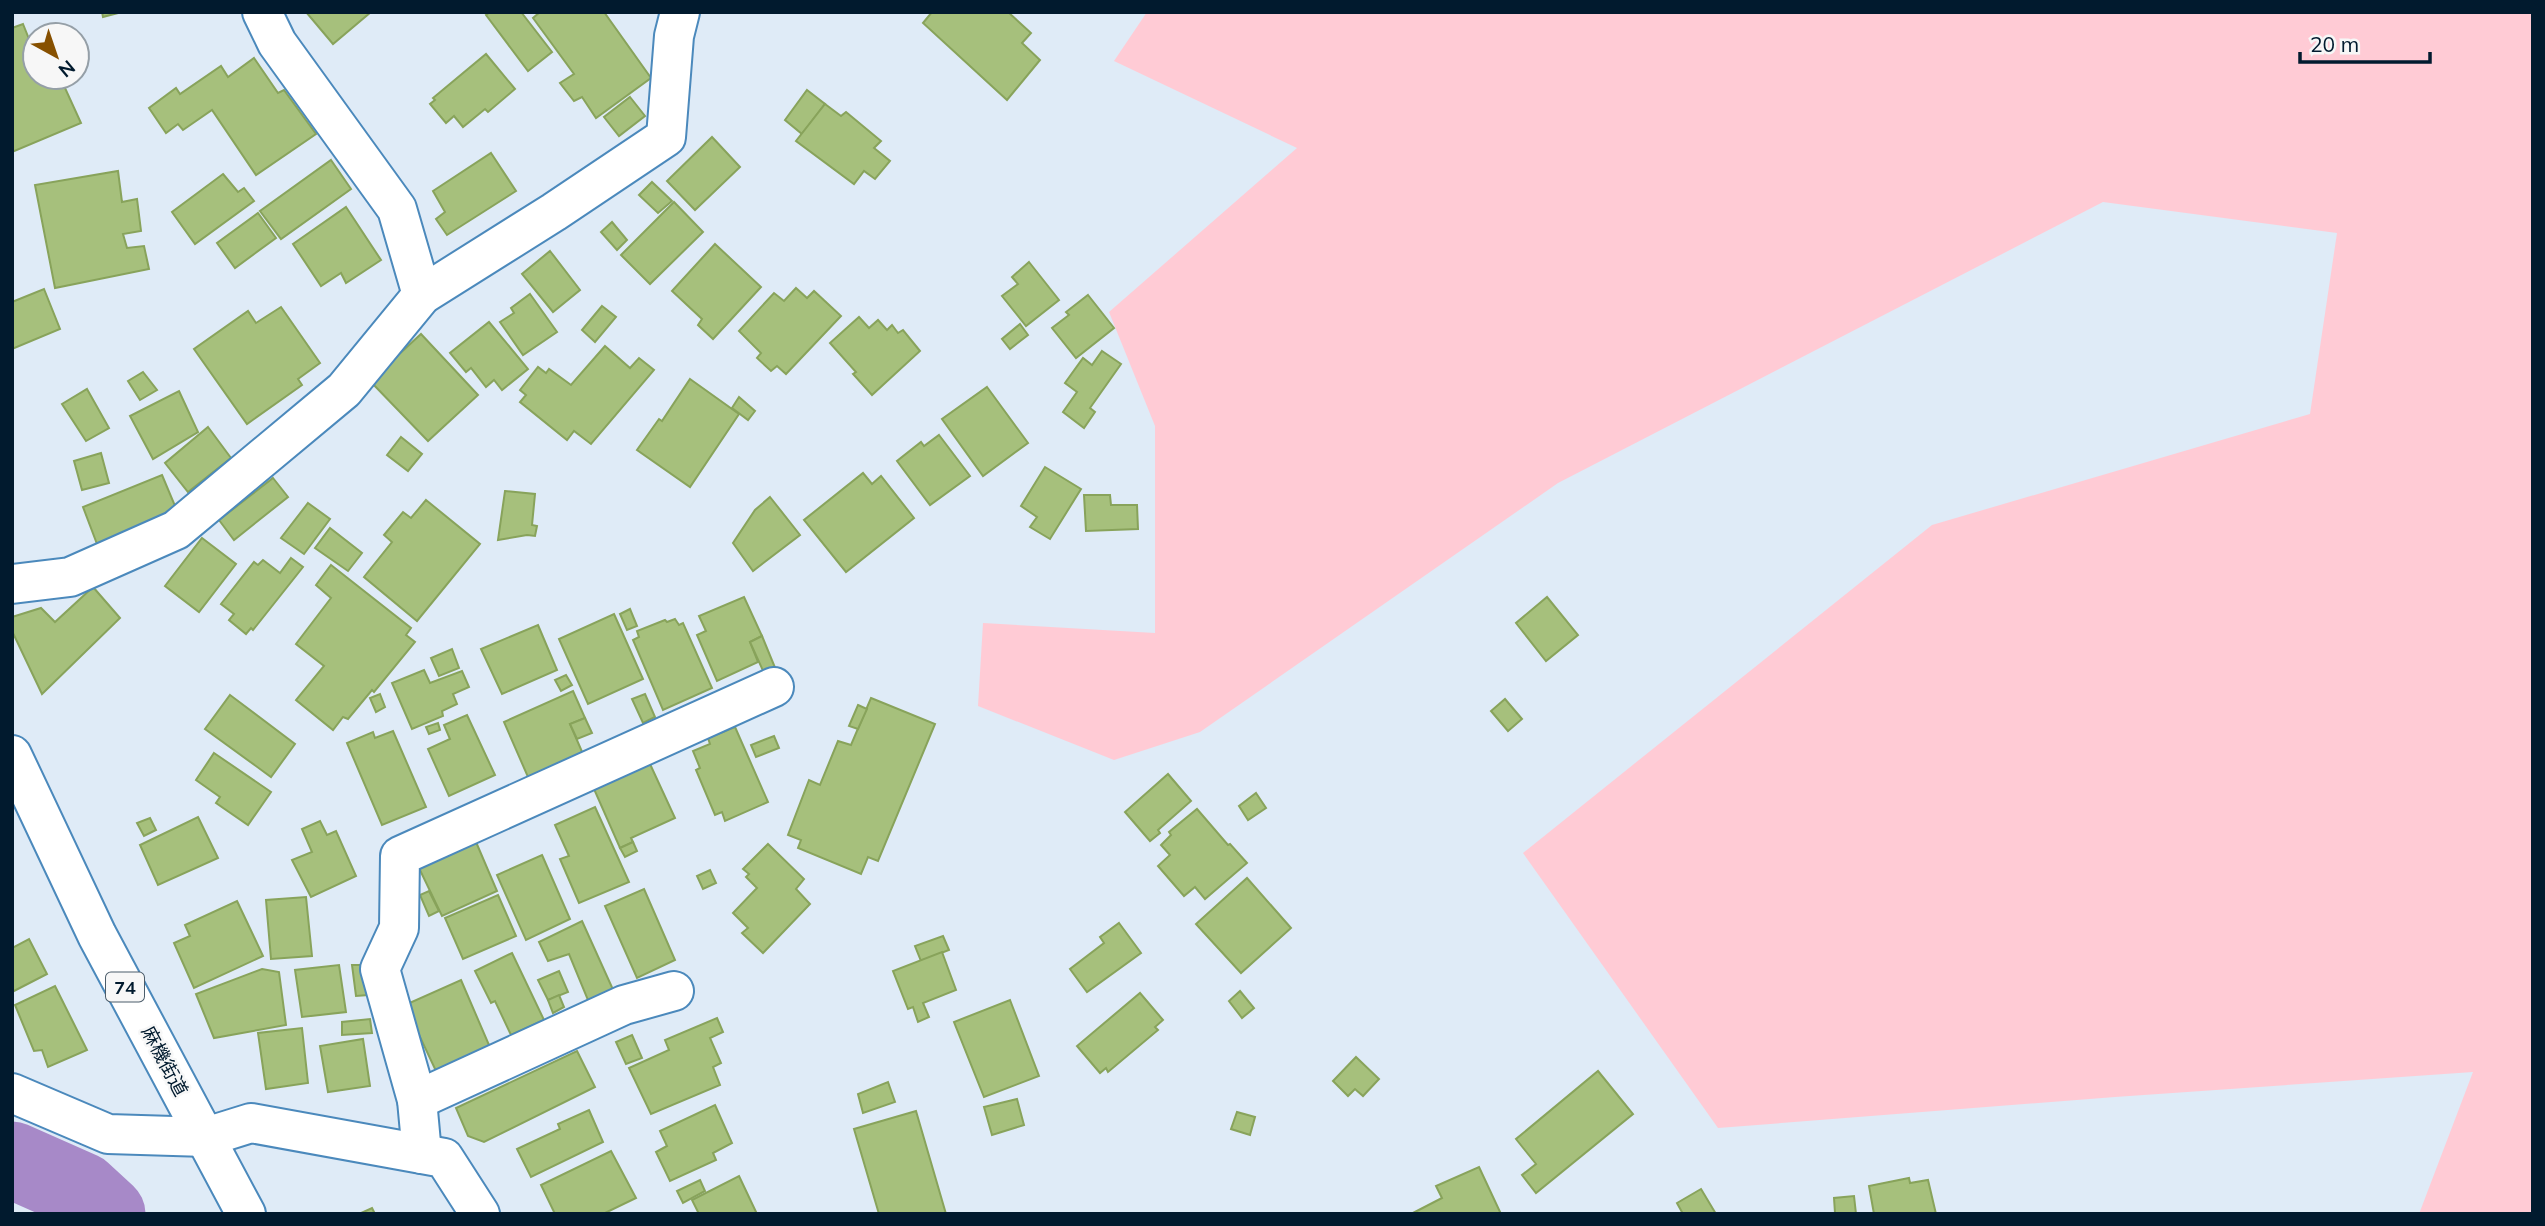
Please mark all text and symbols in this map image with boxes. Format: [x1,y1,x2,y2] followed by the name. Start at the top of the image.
[21,21,91,91] north arrow
[2300,21,2430,65] scale bar
[2310,31,2359,57] text: 20 m
[54,55,80,83] text: N
[106,972,144,1002] road number: 74
[137,1022,193,1100] street label: 麻機街道

